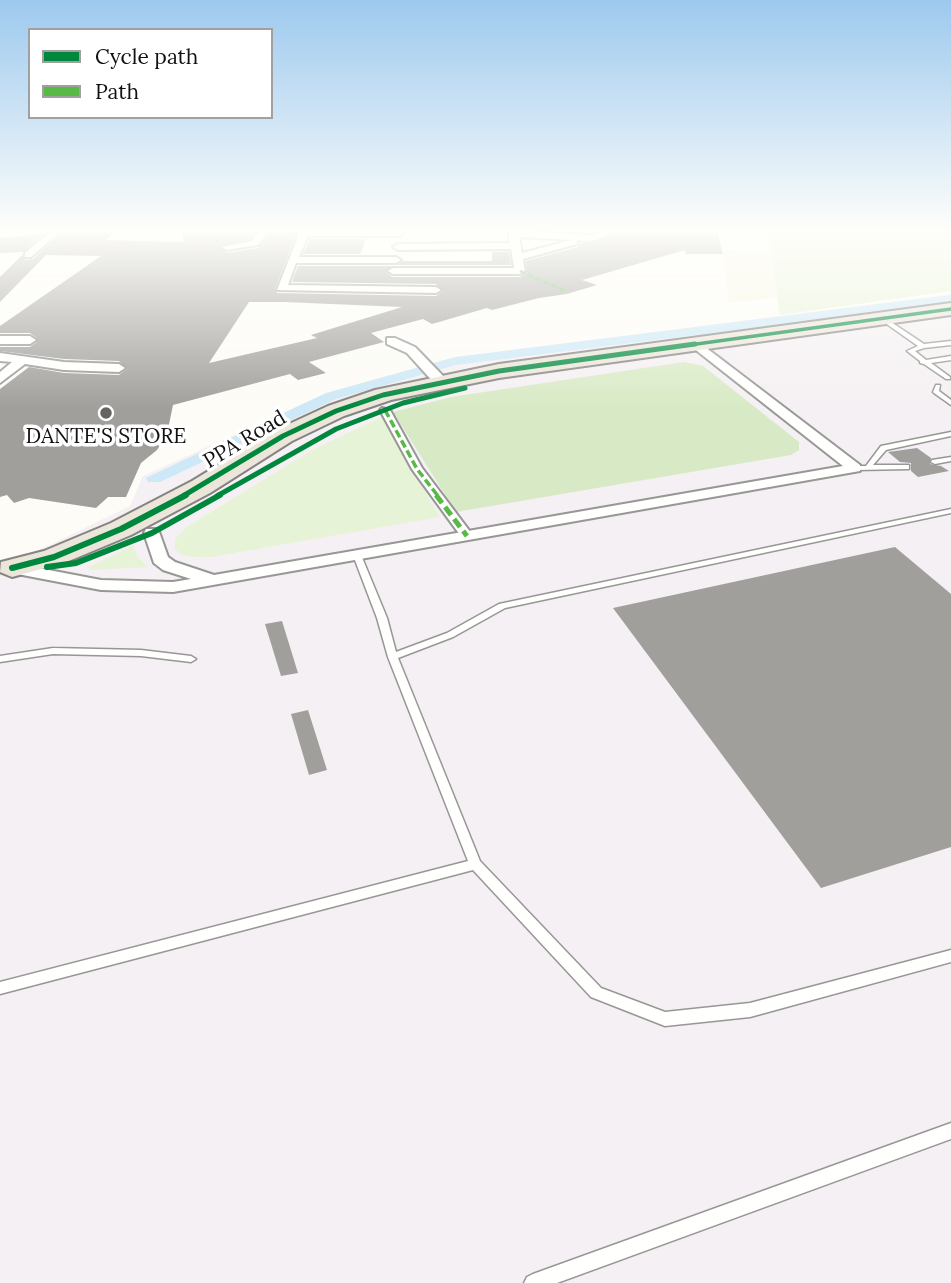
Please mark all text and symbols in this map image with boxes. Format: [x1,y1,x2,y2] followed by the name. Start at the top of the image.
[28,28,273,119] legend
[95,43,198,70] text: Cycle path
[95,78,139,105] text: Path
[98,405,114,421] marker: DANTE'S STORE
[199,406,291,474] street label: PPA Road
[26,424,186,450] place label: DANTE'S STORE

